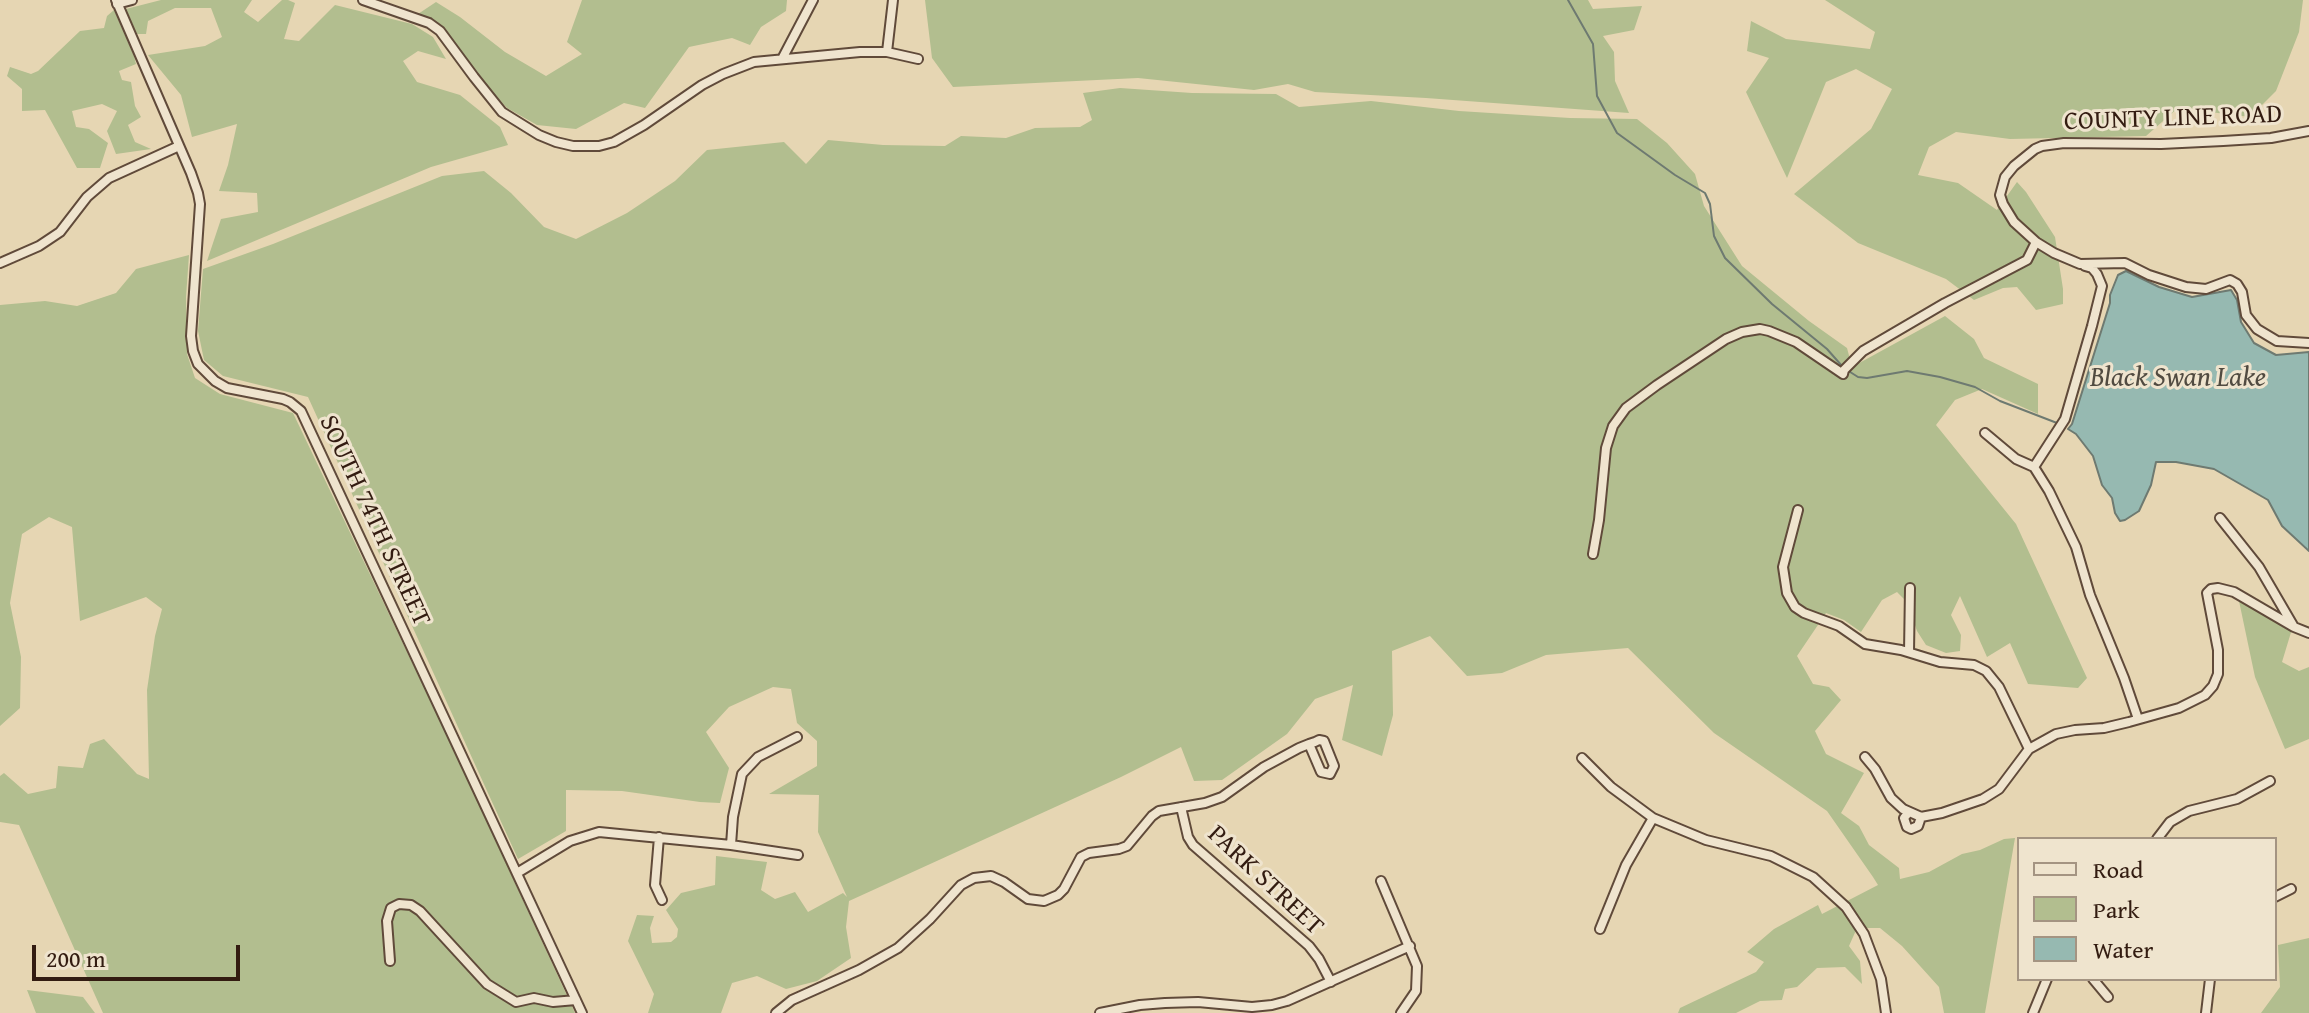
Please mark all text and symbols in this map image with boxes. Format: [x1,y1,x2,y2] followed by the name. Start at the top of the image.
[2063,100,2283,138] street label: COUNTY LINE ROAD
[2090,362,2266,396] water label: Black Swan Lake
[311,411,437,631] street label: SOUTH 74TH STREET
[1200,819,1330,943] street label: PARK STREET
[2017,837,2277,981] legend
[2093,852,2143,887] text: Road
[2093,892,2139,927] text: Park
[36,929,244,979] scale bar
[2093,932,2153,967] text: Water
[46,941,106,976] text: 200 m

